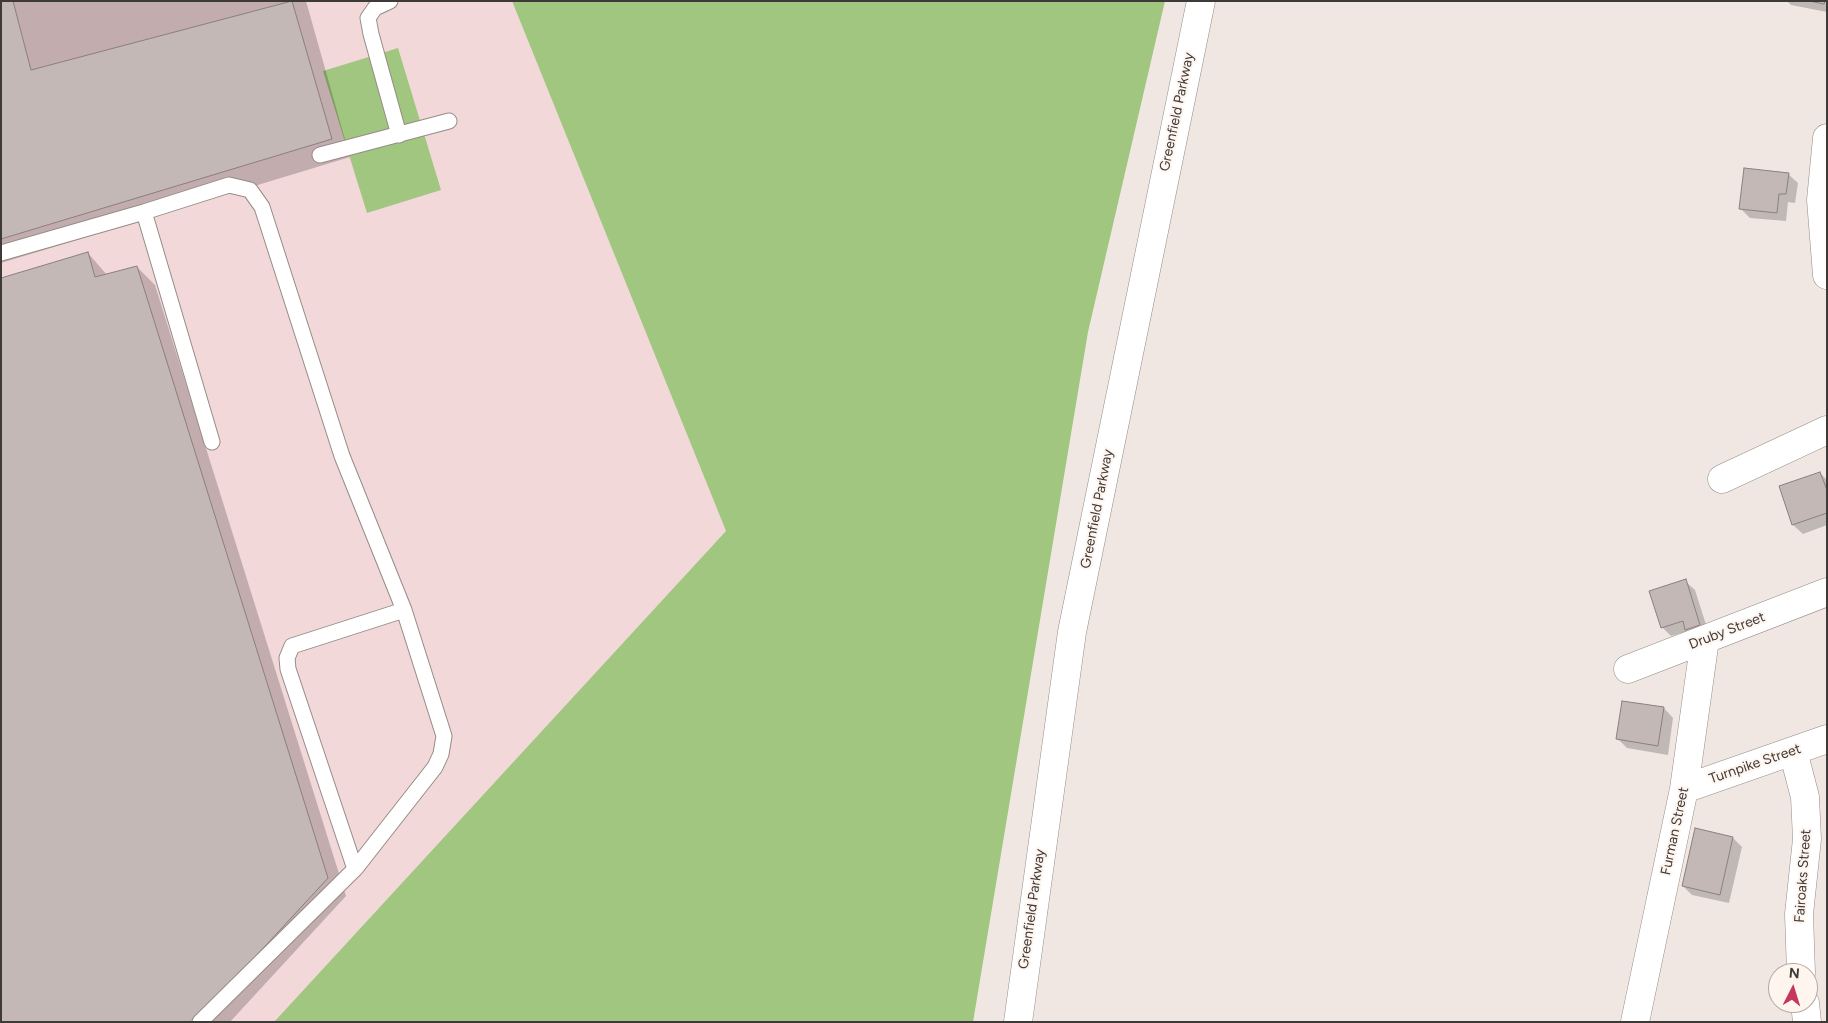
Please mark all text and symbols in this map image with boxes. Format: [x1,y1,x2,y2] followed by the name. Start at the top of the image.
[1156,51,1198,173] street label: Greenfield Parkway
[1077,448,1117,570] street label: Greenfield Parkway
[1687,609,1767,653] street label: Druby Street
[1707,740,1803,788] street label: Turnpike Street
[1657,785,1693,877] street label: Furman Street
[1791,829,1815,923] street label: Fairoaks Street
[1015,848,1049,970] street label: Greenfield Parkway
[1768,963,1818,1013] north arrow
[1788,965,1800,982] text: N

